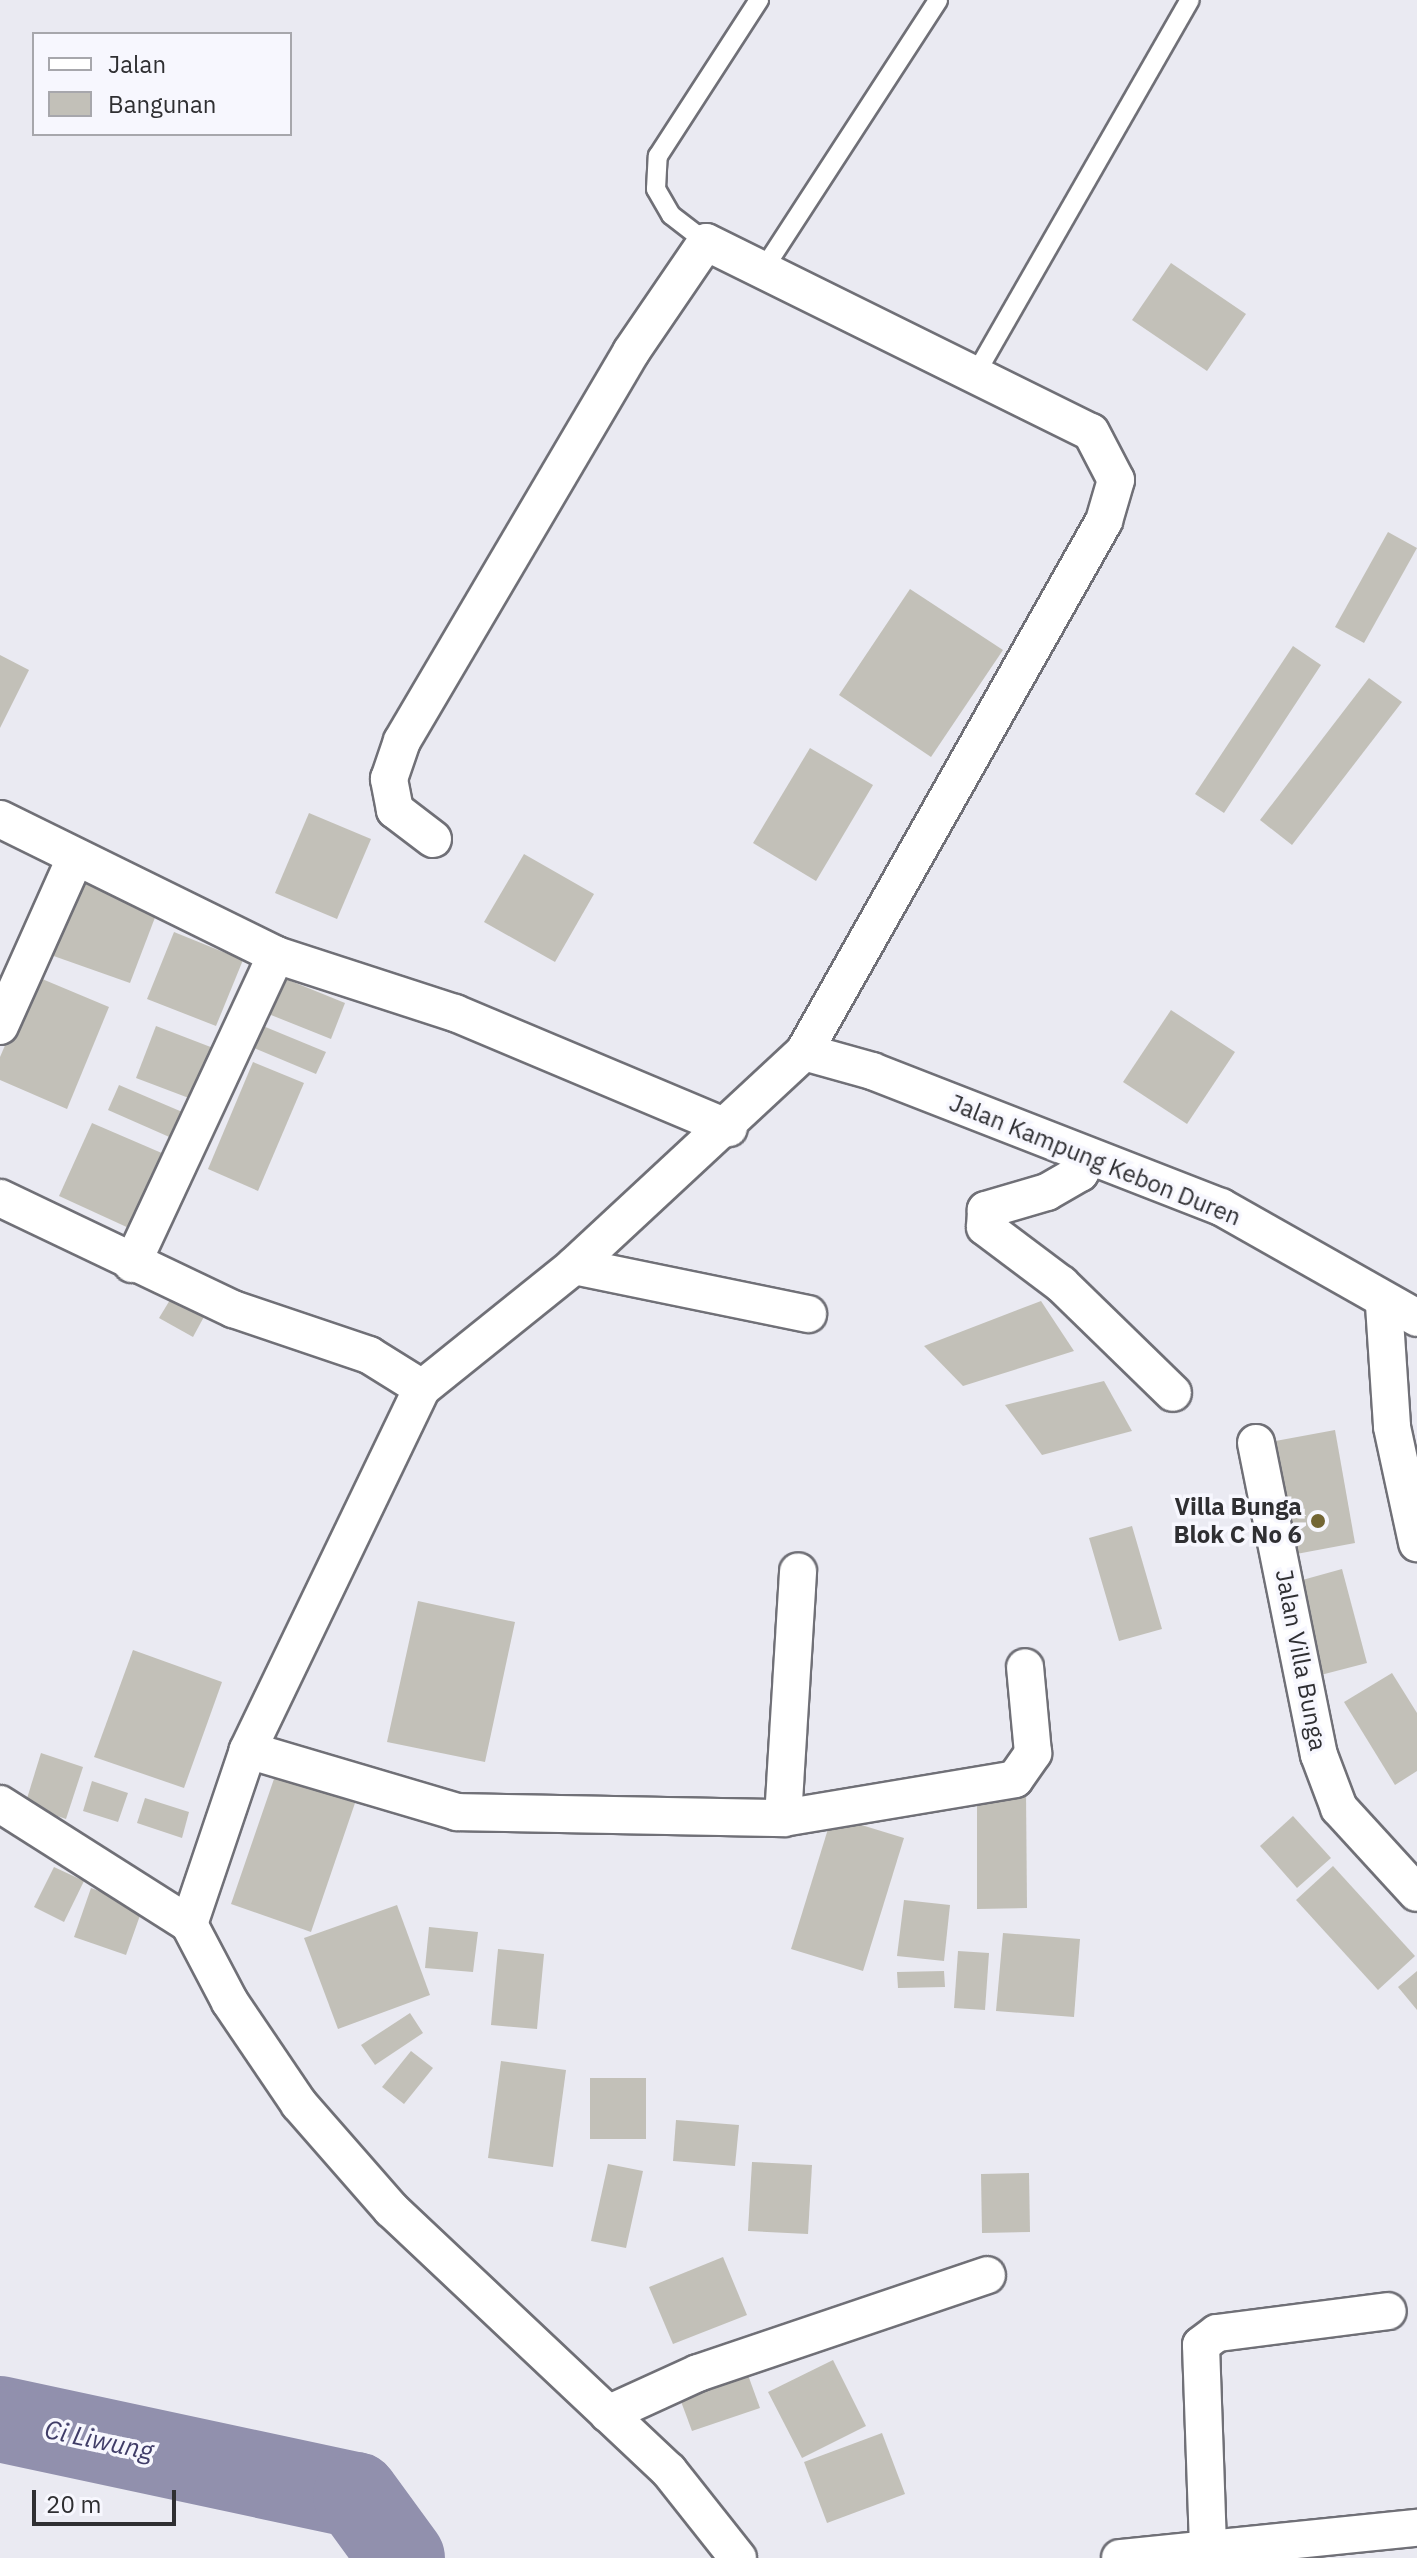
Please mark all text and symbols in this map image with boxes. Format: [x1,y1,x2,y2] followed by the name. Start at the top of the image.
[32,32,292,136] legend
[108,48,166,80] text: Jalan
[108,88,216,120] text: Bangunan
[945,1088,1245,1232] street label: Jalan Kampung Kebon Duren
[1173,1493,1302,1549] place label: Villa Bunga Blok C No 6
[1309,1512,1327,1530] marker: Villa Bunga Blok C No 6
[1269,1567,1333,1753] street label: Jalan Villa Bunga
[42,2413,156,2467] water label: Ci Liwung
[36,2474,180,2524] scale bar
[46,2488,101,2520] text: 20 m

